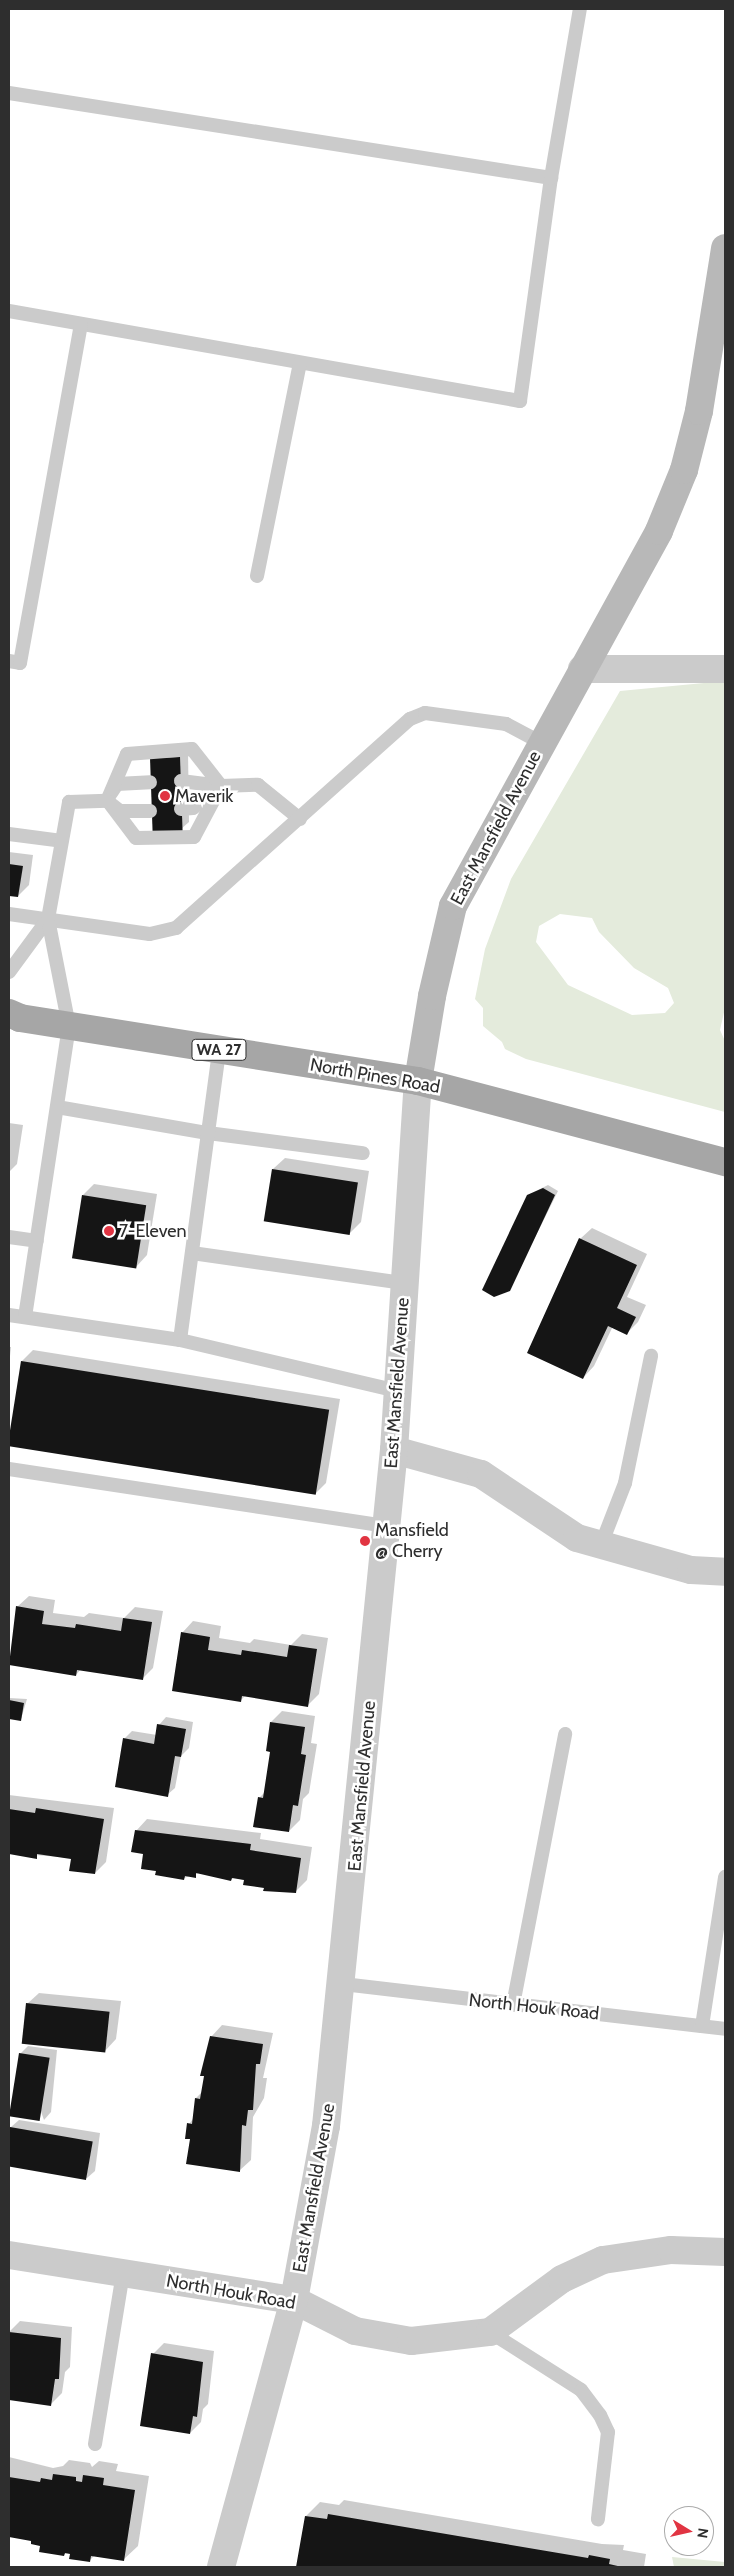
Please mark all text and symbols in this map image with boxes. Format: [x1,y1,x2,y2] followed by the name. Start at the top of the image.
[446,747,546,909] street label: East Mansfield Avenue
[175,785,233,807] place label: Maverik
[159,790,171,802] marker: Maverik
[190,1036,248,1064] road number: WA 27
[308,1054,442,1098] street label: North Pines Road
[119,1220,187,1242] place label: 7-Eleven
[103,1225,115,1237] marker: 7-Eleven
[380,1297,414,1469] street label: East Mansfield Avenue
[375,1520,449,1562] place label: Mansfield @ Cherry
[359,1535,371,1547] marker: Mansfield @ Cherry
[344,1700,380,1872] street label: East Mansfield Avenue
[468,1989,600,2025] street label: North Houk Road
[289,2102,339,2274] street label: East Mansfield Avenue
[165,2270,297,2314] street label: North Houk Road
[664,2506,714,2556] north arrow
[693,2527,712,2539] text: N

